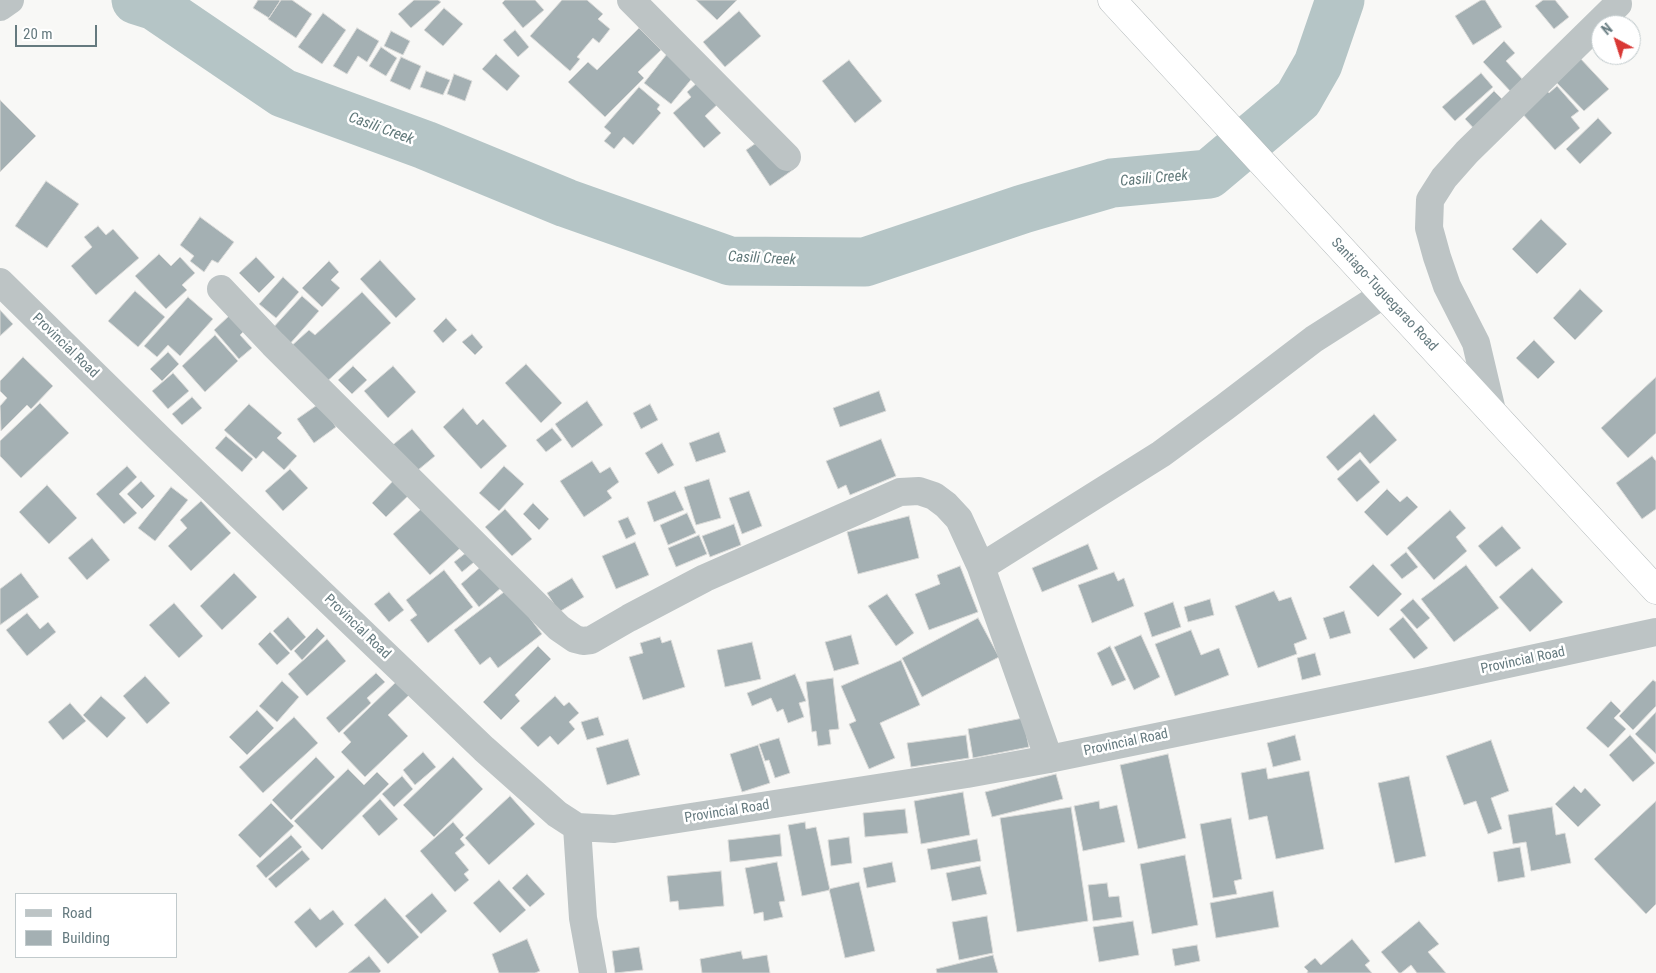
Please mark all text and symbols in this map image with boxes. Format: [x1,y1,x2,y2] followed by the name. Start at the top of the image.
[18,15,100,47] scale bar
[1591,15,1641,65] north arrow
[1599,20,1615,38] text: N
[23,25,53,43] text: 20 m
[346,109,416,149] water label: Casili Creek
[1119,167,1189,191] water label: Casili Creek
[1327,235,1441,355] street label: Santiago-Tuguegarao Road
[728,248,796,270] water label: Casili Creek
[28,310,102,382] street label: Provincial Road
[320,591,394,663] street label: Provincial Road
[1479,644,1567,678] street label: Provincial Road
[1082,726,1170,760] street label: Provincial Road
[683,797,771,827] street label: Provincial Road
[15,893,178,958] legend
[62,904,92,922] text: Road
[62,929,110,947] text: Building

